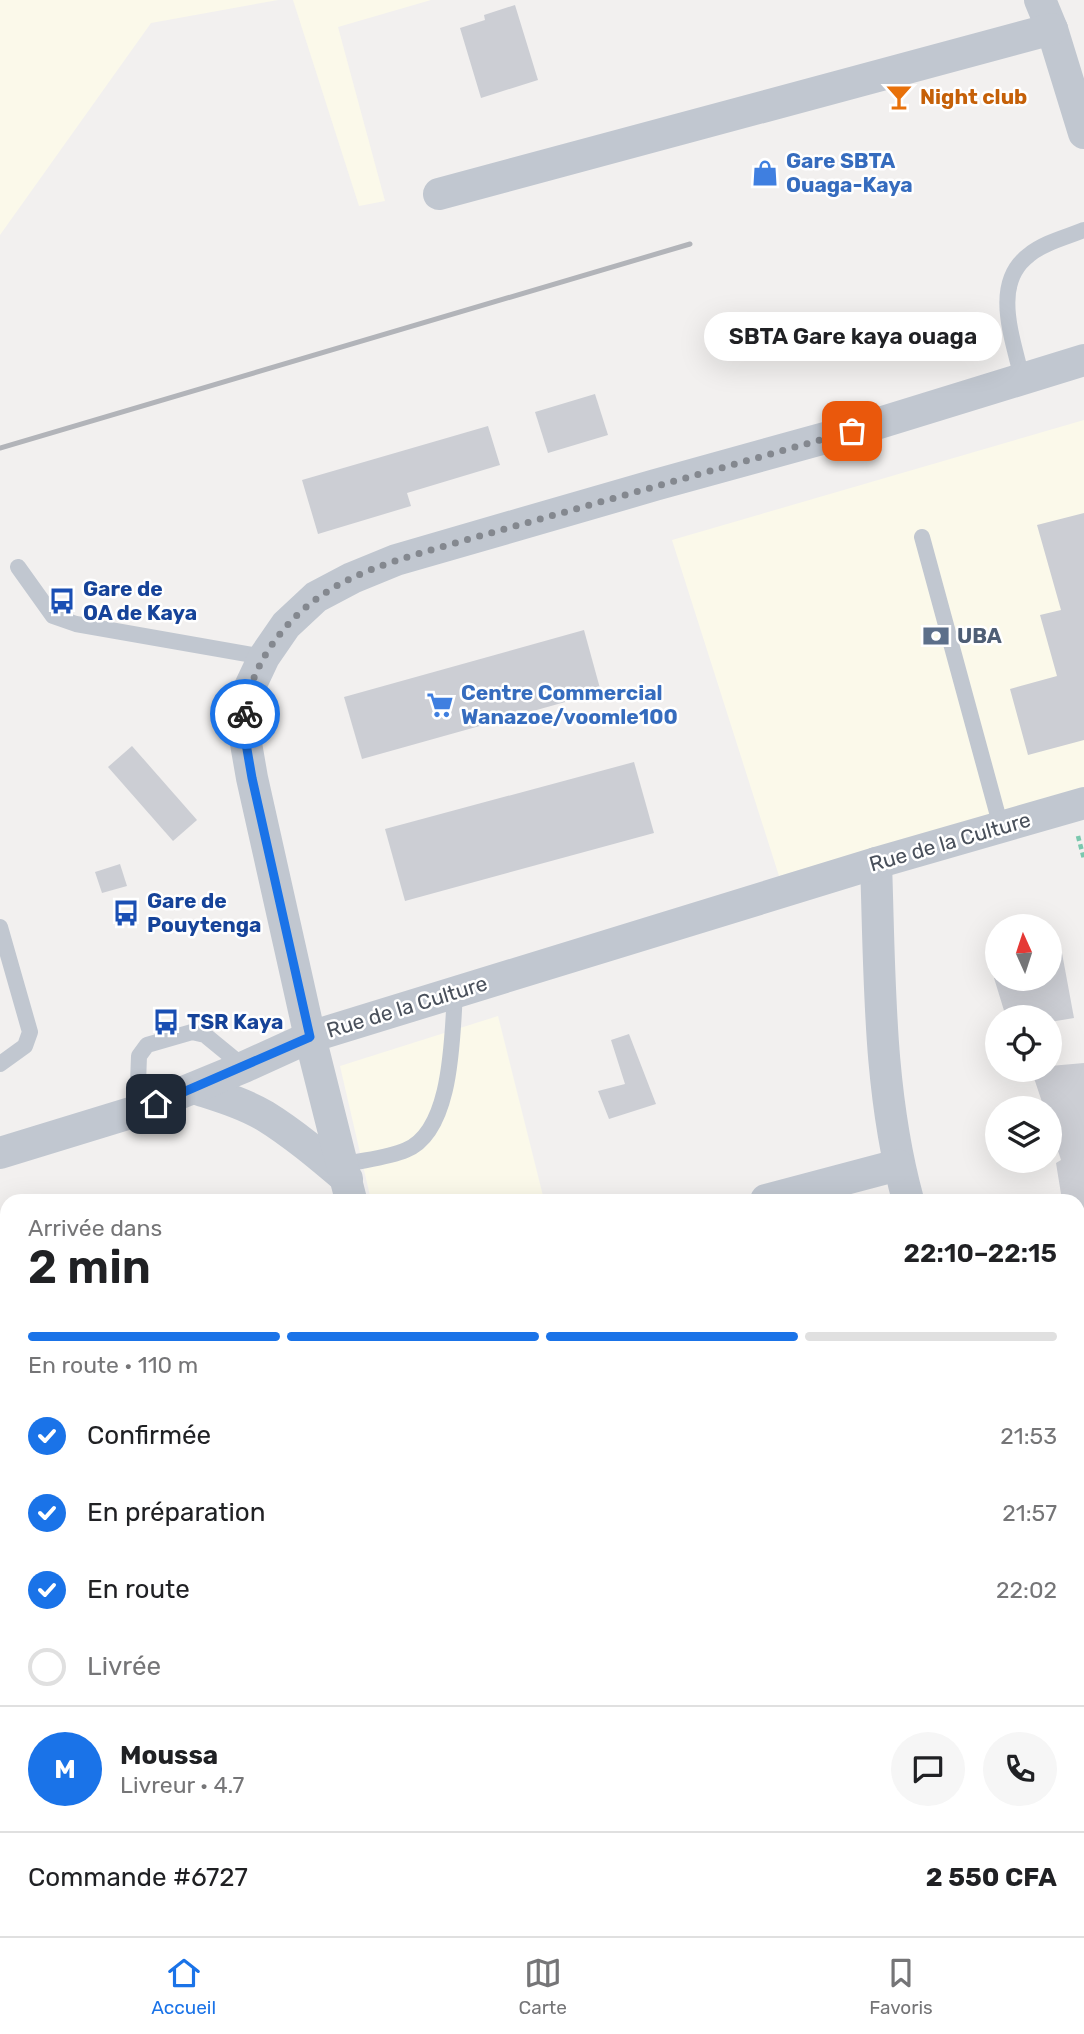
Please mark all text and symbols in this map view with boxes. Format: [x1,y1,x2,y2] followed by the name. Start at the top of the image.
[884,82,914,112] bar icon: Night club
[920,84,1027,109] place label: Night club
[786,148,913,197] place label: Gare SBTA Ouaga-Kaya
[750,158,780,188] shop icon: Gare SBTA Ouaga-Kaya
[703,312,1001,361] callout: SBTA Gare kaya ouaga
[729,322,977,350] text: SBTA Gare kaya ouaga
[822,401,882,461] pin
[833,412,871,450] icon: bag
[83,576,197,625] place label: Gare de OA de Kaya
[47,586,77,616] bus stop icon: Gare de OA de Kaya
[921,621,951,651] bank icon: UBA
[957,623,1002,648] place label: UBA
[210,679,280,749] courier
[461,680,678,729] place label: Centre Commercial Wanazoe/voomle100
[425,690,455,720] supermarket icon: Centre Commercial Wanazoe/voomle100
[226,695,264,733] icon: bike
[866,807,1033,877] street label: Rue de la Culture
[147,888,261,937] place label: Gare de Pouytenga
[111,898,141,928] bus stop icon: Gare de Pouytenga
[985,914,1062,990] north arrow
[985,914,1062,1173] map controls
[324,970,490,1043] street label: Rue de la Culture
[985,1005,1062,1082] button: locate
[151,1007,181,1037] bus stop icon: TSR Kaya
[187,1009,283,1034] place label: TSR Kaya
[126,1074,186,1134] pin
[137,1085,175,1123] icon: home
[985,1096,1062,1173] button: layers
[28,1214,162,1242] text: Arrivée dans
[904,1238,1057,1269] text: 22:10–22:15
[28,1240,151,1295] text: 2 min
[28,1351,198,1379] text: En route · 110 m
[28,1417,66,1455] icon: check
[87,1420,211,1451] text: Confirmée
[1000,1422,1057,1450] text: 21:53
[28,1494,66,1532] icon: check
[87,1497,265,1528] text: En préparation
[1002,1499,1057,1527] text: 21:57
[28,1571,66,1609] icon: check
[87,1574,190,1605] text: En route
[996,1576,1057,1604] text: 22:02
[87,1651,161,1682] text: Livrée
[891,1732,965,1806] button: chat
[983,1732,1057,1806] button: phone
[120,1740,218,1771] text: Moussa
[54,1754,76,1785] text: M
[120,1771,244,1799] text: Livreur · 4.7
[28,1862,248,1893] text: Commande #6727
[926,1862,1057,1893] text: 2 550 CFA
[151,1954,216,2019] tab: Accueil
[519,1954,567,2019] tab: Carte
[869,1954,933,2019] tab: Favoris

